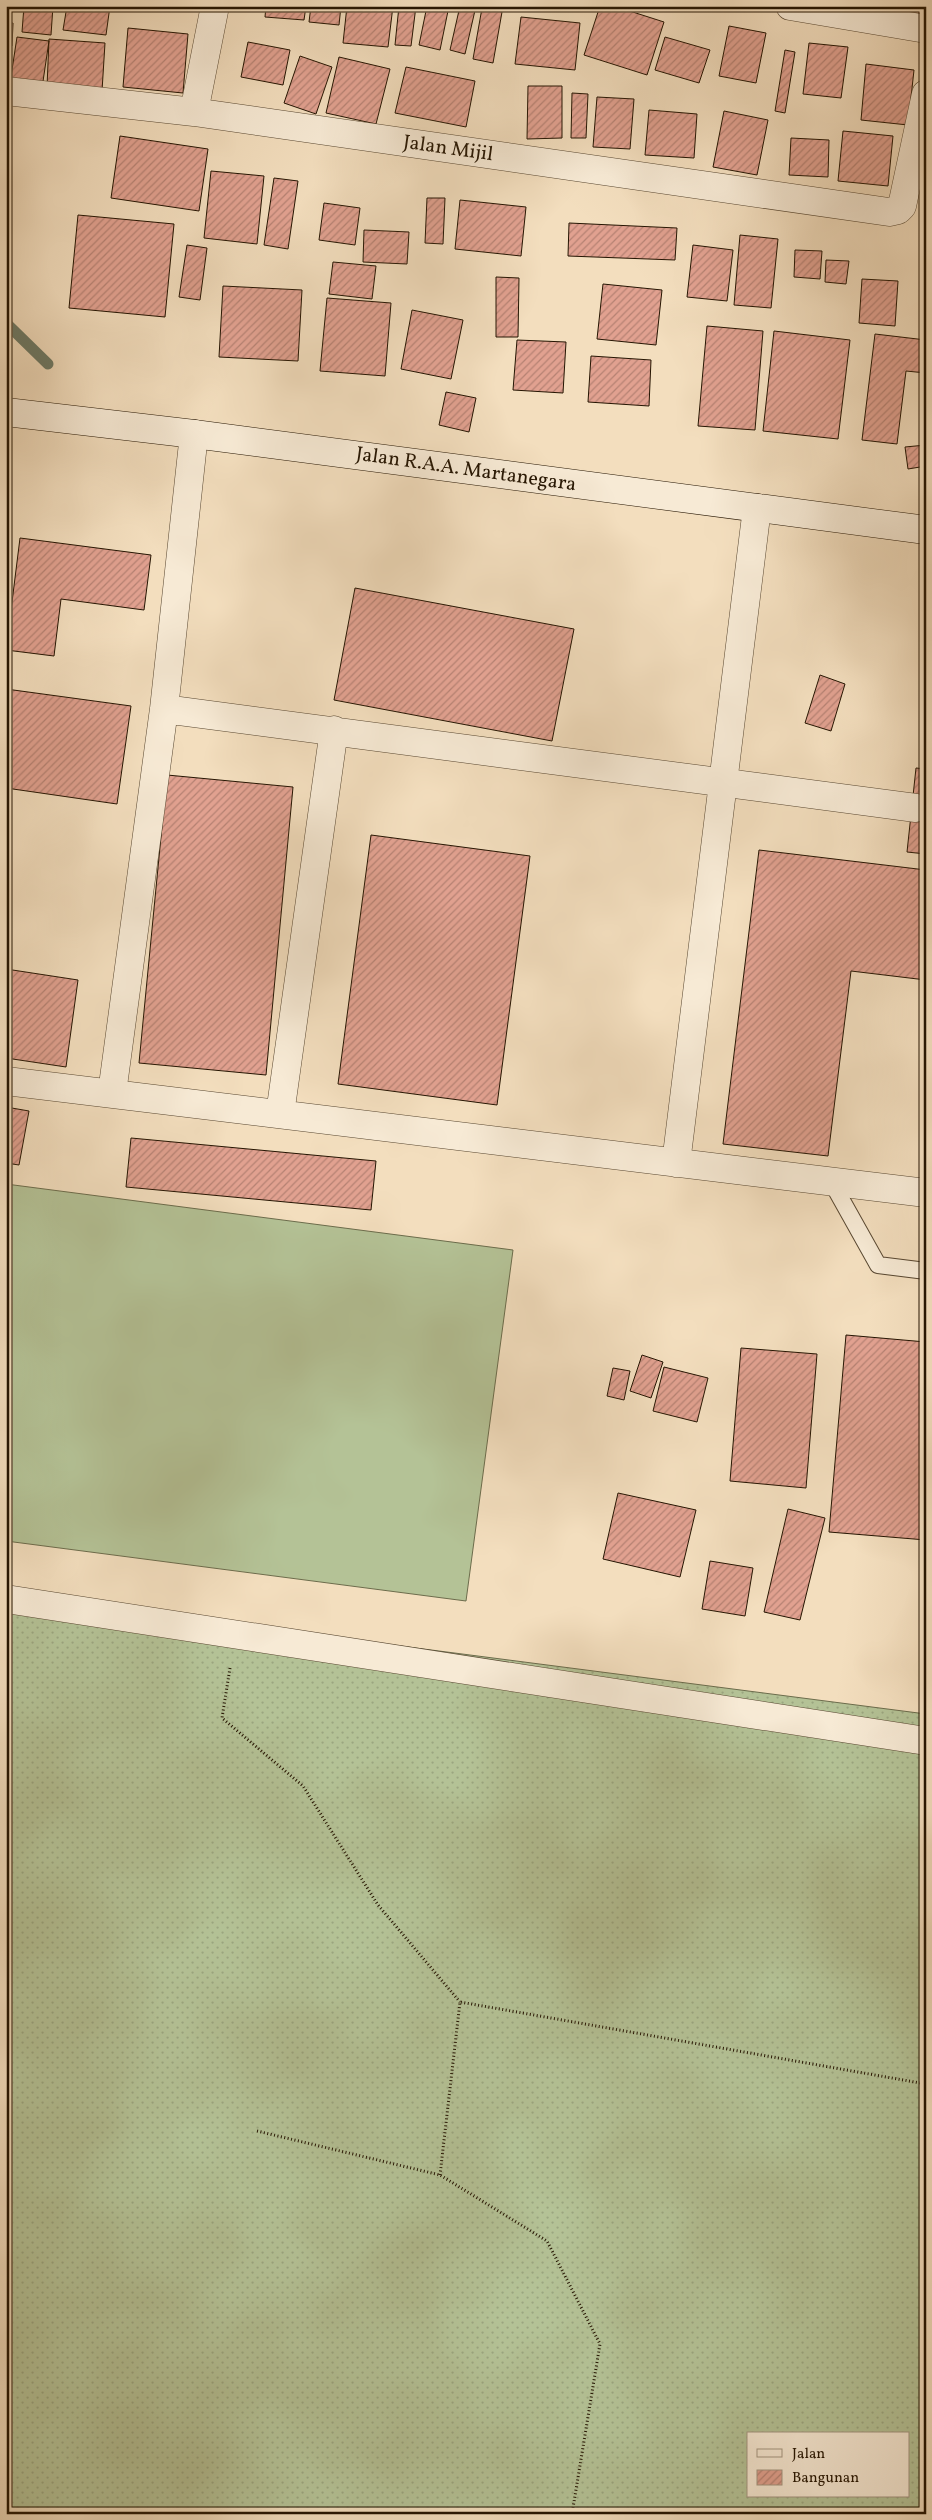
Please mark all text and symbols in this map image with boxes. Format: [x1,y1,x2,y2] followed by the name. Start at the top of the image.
[401,129,495,169] street label: Jalan Mijil
[354,441,578,499] street label: Jalan R.A.A. Martanegara
[747,2432,910,2498] legend
[792,2444,825,2465] text: Jalan
[792,2468,859,2489] text: Bangunan

